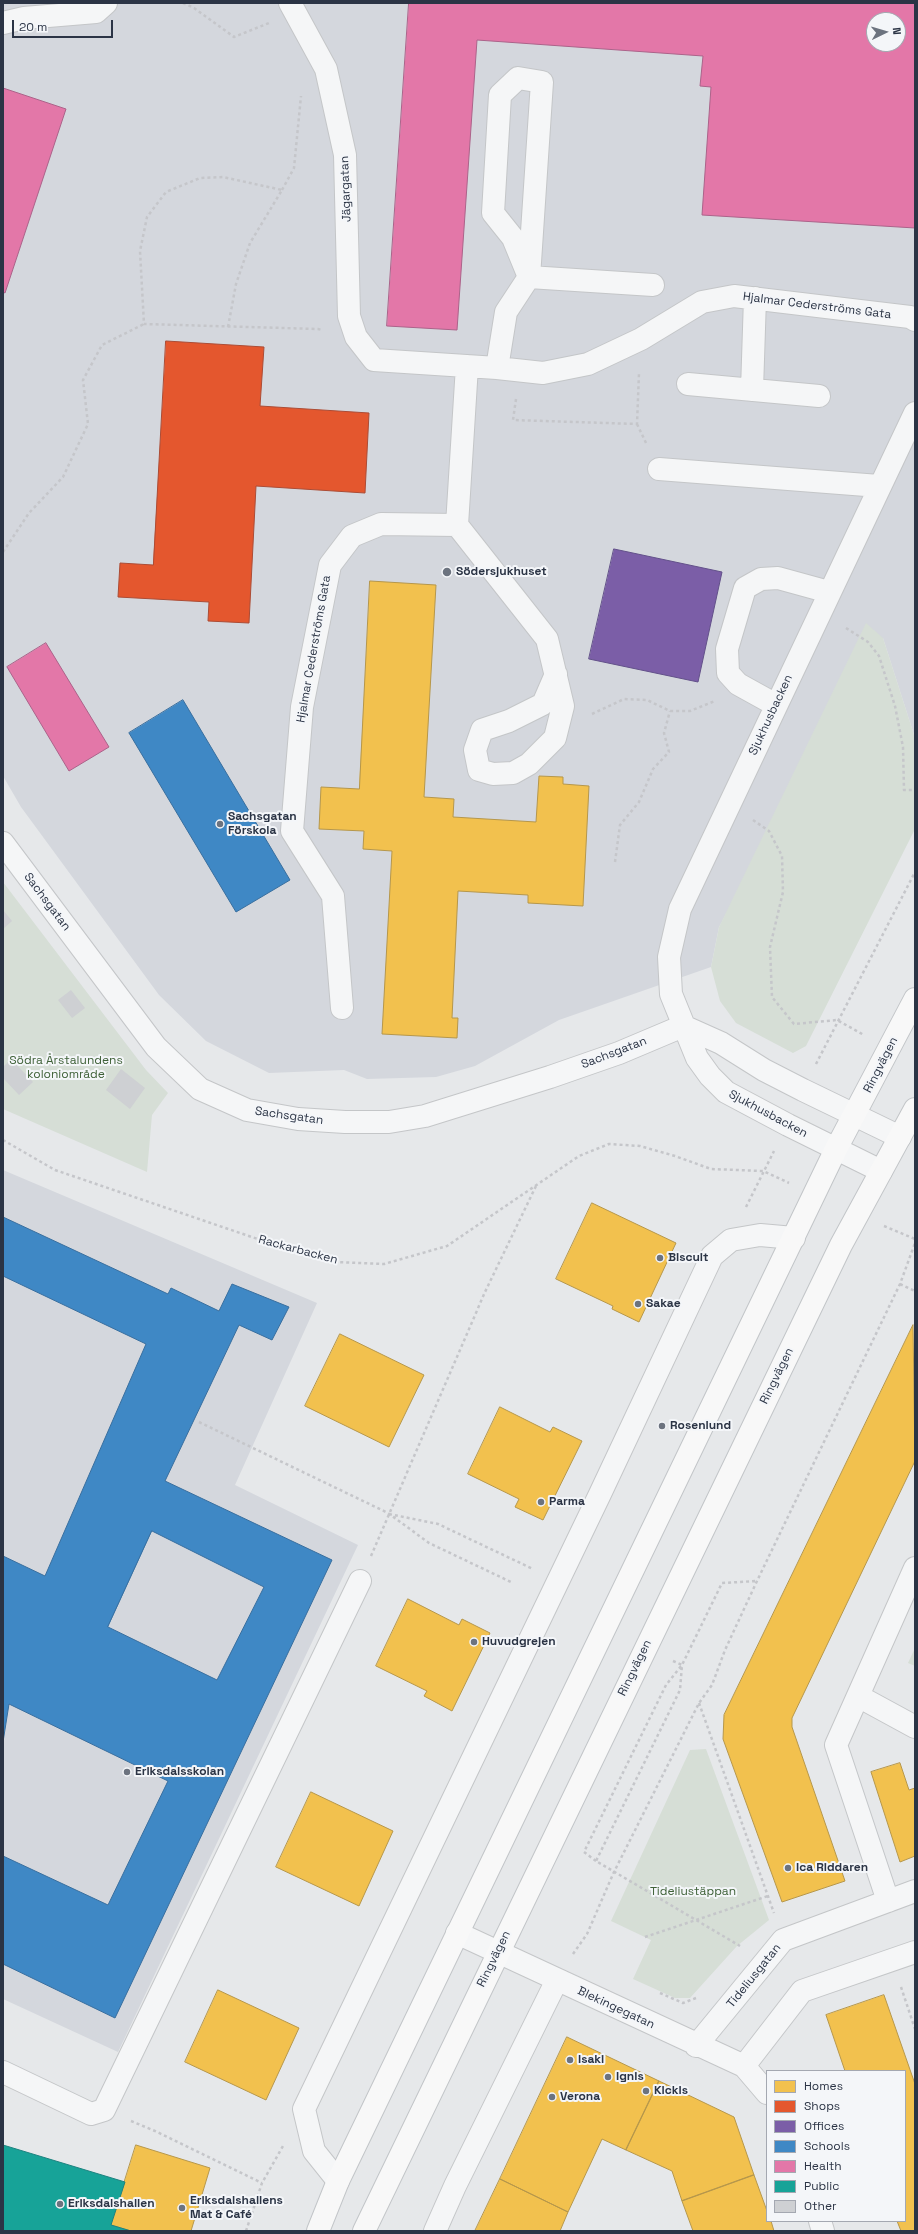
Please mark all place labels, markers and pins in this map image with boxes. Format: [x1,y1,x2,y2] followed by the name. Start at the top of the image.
[456,565,547,579] place label: Södersjukhuset
[441,566,453,578] marker: Södersjukhuset
[228,810,297,838] place label: Sachsgatan Förskola
[215,819,225,829] marker: Sachsgatan Förskola
[668,1251,709,1265] place label: Biscuit
[655,1253,665,1263] marker: Biscuit
[646,1297,681,1311] place label: Sakae
[633,1299,643,1309] marker: Sakae
[670,1419,731,1433] place label: Rosenlund
[657,1421,667,1431] marker: Rosenlund
[549,1495,585,1509] place label: Parma
[536,1497,546,1507] marker: Parma
[482,1635,556,1649] place label: Huvudgrejen
[469,1637,479,1647] marker: Huvudgrejen
[135,1765,224,1779] place label: Eriksdalsskolan
[122,1767,132,1777] marker: Eriksdalsskolan
[796,1861,868,1875] place label: Ica Riddaren
[783,1863,793,1873] marker: Ica Riddaren
[578,2053,604,2067] place label: Isaki
[565,2055,575,2065] marker: Isaki
[616,2070,644,2084] place label: Ignis
[603,2072,613,2082] marker: Ignis
[654,2084,688,2098] place label: Kickis
[641,2086,651,2096] marker: Kickis
[560,2090,600,2104] place label: Verona
[547,2092,557,2102] marker: Verona
[190,2194,283,2222] place label: Eriksdalshallens Mat & Café
[68,2197,155,2211] place label: Eriksdalshallen
[55,2199,65,2209] marker: Eriksdalshallen
[177,2203,187,2213] marker: Eriksdalshallens Mat & Café

